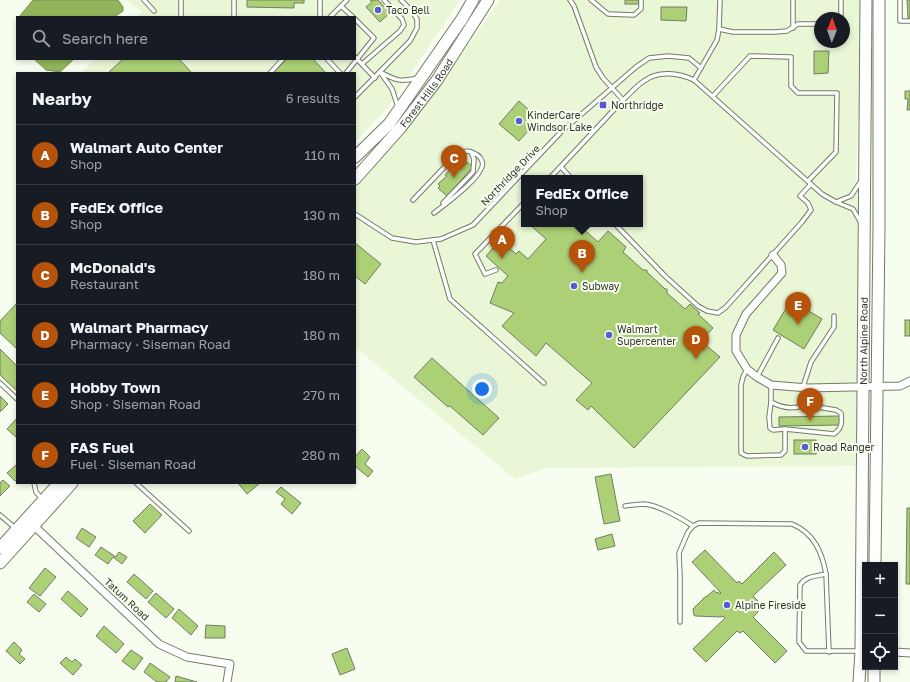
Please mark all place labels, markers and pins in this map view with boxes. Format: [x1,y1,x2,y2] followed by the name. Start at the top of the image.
[386,4,430,16] place label: Taco Bell
[373,5,383,15] marker: Taco Bell
[611,99,664,111] place label: Northridge
[598,100,608,110] marker: Northridge
[527,109,592,133] place label: KinderCare Windsor Lake
[514,116,524,126] marker: KinderCare Windsor Lake
[441,145,467,178] pin: C
[489,226,515,259] pin: A
[569,240,595,273] pin: B
[582,280,620,292] place label: Subway
[569,281,579,291] marker: Subway
[785,292,811,325] pin: E
[617,323,676,347] place label: Walmart Supercenter
[683,326,709,359] pin: D
[604,330,614,340] marker: Walmart Supercenter
[797,388,823,421] pin: F
[813,441,874,453] place label: Road Ranger
[800,442,810,452] marker: Road Ranger
[735,599,806,611] place label: Alpine Fireside
[722,600,732,610] marker: Alpine Fireside

